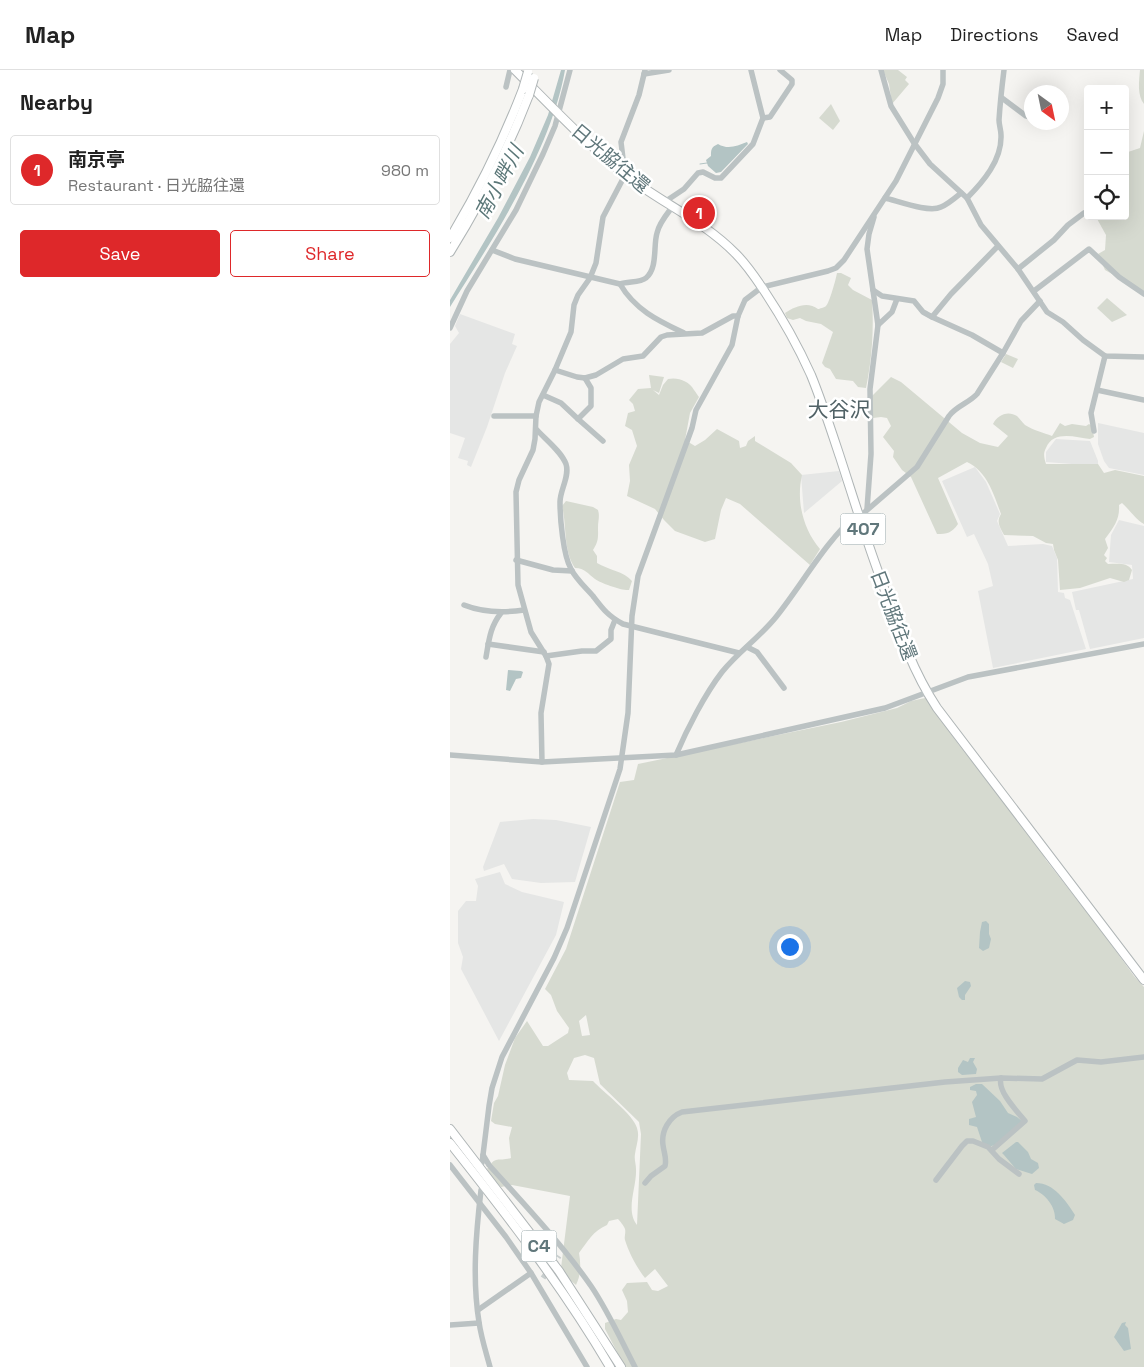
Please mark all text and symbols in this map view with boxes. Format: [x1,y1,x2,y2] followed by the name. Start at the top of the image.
[25,19,75,50] text: Map
[885,23,922,46] text: Map
[950,23,1039,46] text: Directions
[1067,23,1119,46] text: Saved
[1024,85,1069,130] north arrow
[1084,85,1129,220] map controls
[1084,85,1129,130] button: +
[20,89,93,116] text: Nearby
[566,118,655,198] street label: 日光脇往還
[1084,130,1129,175] button: −
[469,139,530,223] water label: 南小畔川
[68,147,125,172] text: 南京亭
[33,160,41,181] text: 1
[381,160,429,181] text: 980 m
[68,175,245,196] text: Restaurant · 日光脇往還
[1084,175,1129,220] button: locate
[683,194,715,232] pin: 1
[20,230,220,277] button: Save
[230,230,430,277] button: Share
[808,396,871,423] district label: 大谷沢
[840,514,886,544] road number: 407
[865,566,922,664] street label: 日光脇往還
[777,934,803,960] your location
[522,1230,556,1262] road number: C4

